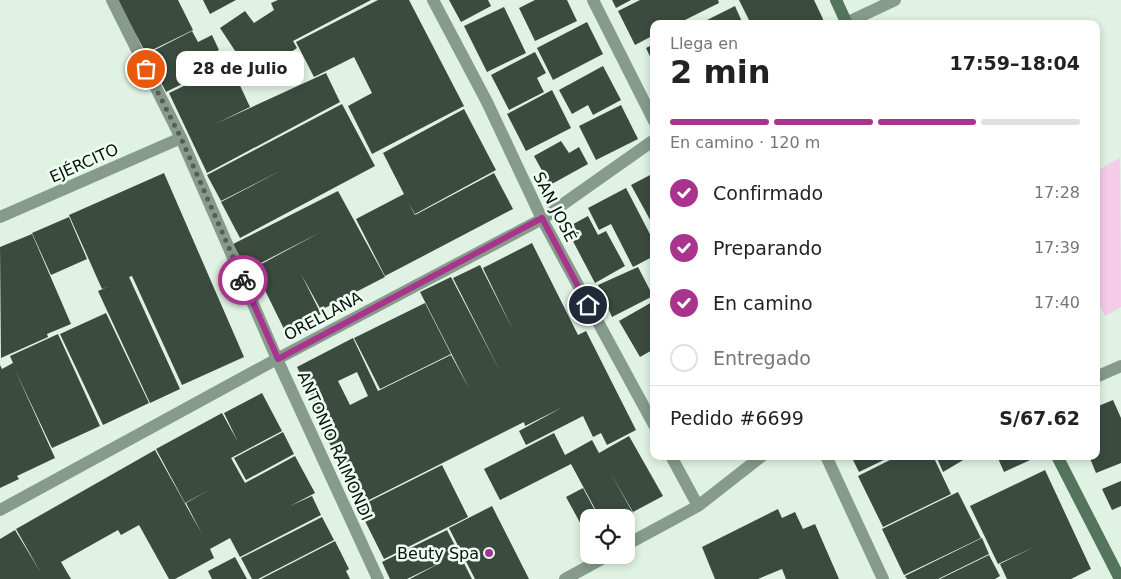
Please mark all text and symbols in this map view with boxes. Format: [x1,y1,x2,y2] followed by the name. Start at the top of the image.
[670,34,738,53] text: Llega en
[125,48,167,90] pin
[176,52,304,86] callout: 28 de Julio
[950,52,1080,74] text: 17:59–18:04
[670,53,771,91] text: 2 min
[132,55,160,83] icon: bag
[192,59,288,78] text: 28 de Julio
[670,133,820,152] text: En camino · 120 m
[47,139,121,187] street label: EJÉRCITO
[529,169,581,245] street label: SAN JOSÉ
[670,179,698,207] icon: check
[713,182,823,204] text: Confirmado
[1034,183,1080,202] text: 17:28
[670,234,698,262] icon: check
[713,237,822,259] text: Preparando
[1034,238,1080,257] text: 17:39
[218,255,268,305] courier
[229,266,257,294] icon: bike
[567,284,609,326] pin
[281,287,365,345] street label: ORELLANA
[670,289,698,317] icon: check
[574,291,602,319] icon: home
[713,292,813,314] text: En camino
[1034,293,1080,312] text: 17:40
[713,347,811,369] text: Entregado
[294,369,376,523] street label: ANTONIO RAIMONDI
[670,407,804,429] text: Pedido #6699
[999,407,1080,429] text: S/67.62
[580,509,635,564] map controls
[580,509,635,564] button: locate
[397,544,479,563] place label: Beuty Spa
[483,547,495,559] marker: Beuty Spa

